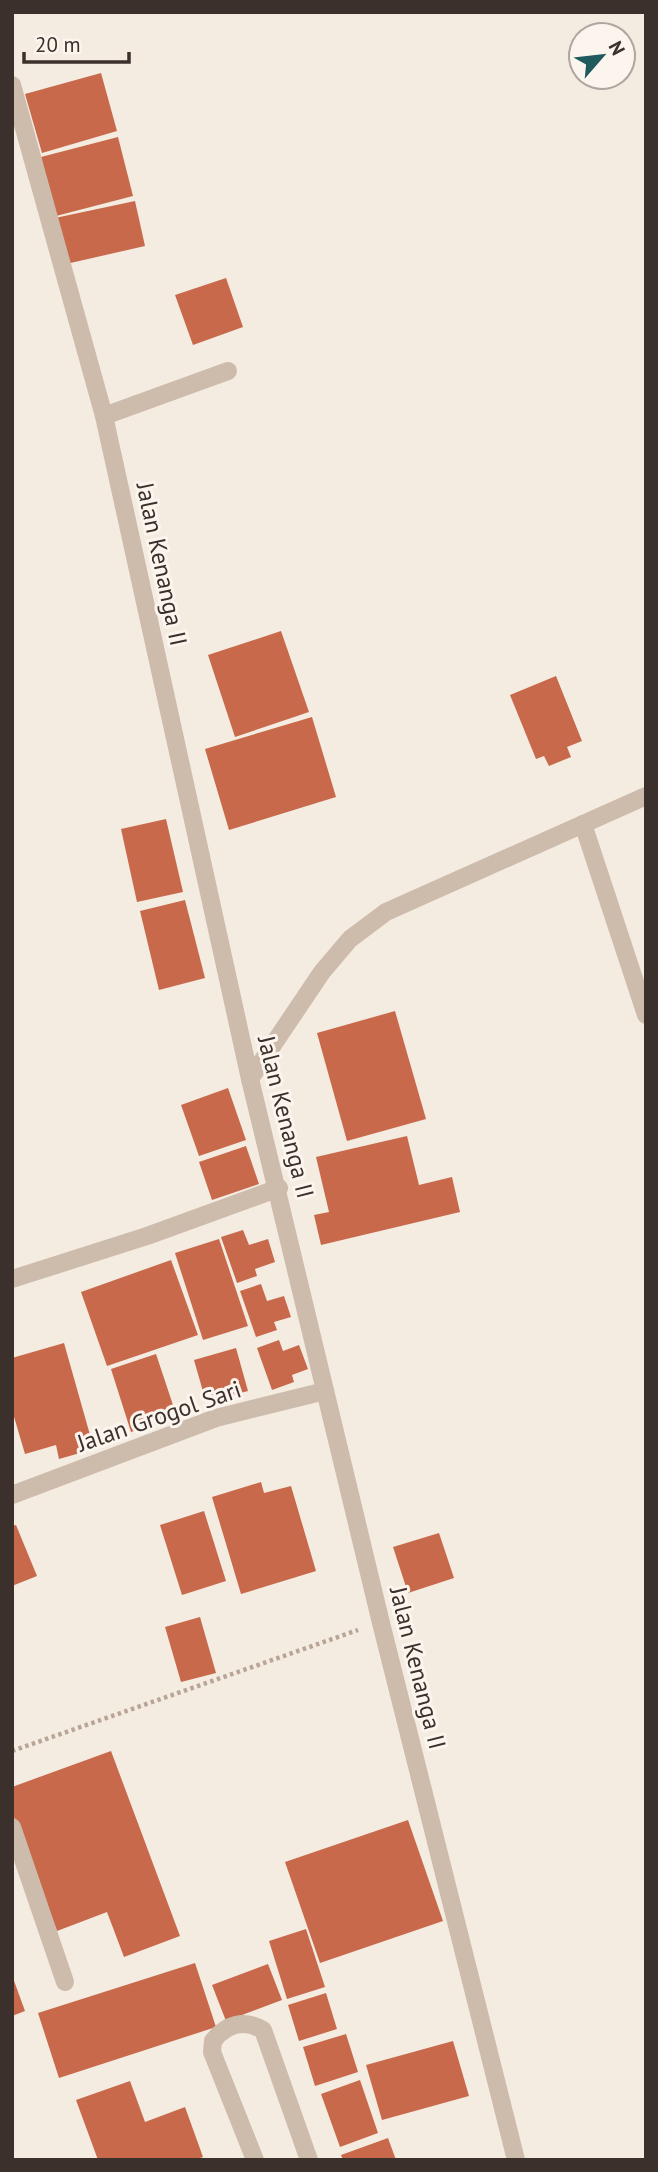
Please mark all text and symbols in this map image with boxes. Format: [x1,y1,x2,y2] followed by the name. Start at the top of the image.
[24,21,130,65] scale bar
[567,21,637,91] north arrow
[35,31,81,58] text: 20 m
[603,37,631,59] text: N
[129,478,194,649] street label: Jalan Kenanga II
[251,1032,321,1201] street label: Jalan Kenanga II
[72,1373,245,1459] street label: Jalan Grogol Sari
[383,1583,453,1752] street label: Jalan Kenanga II

